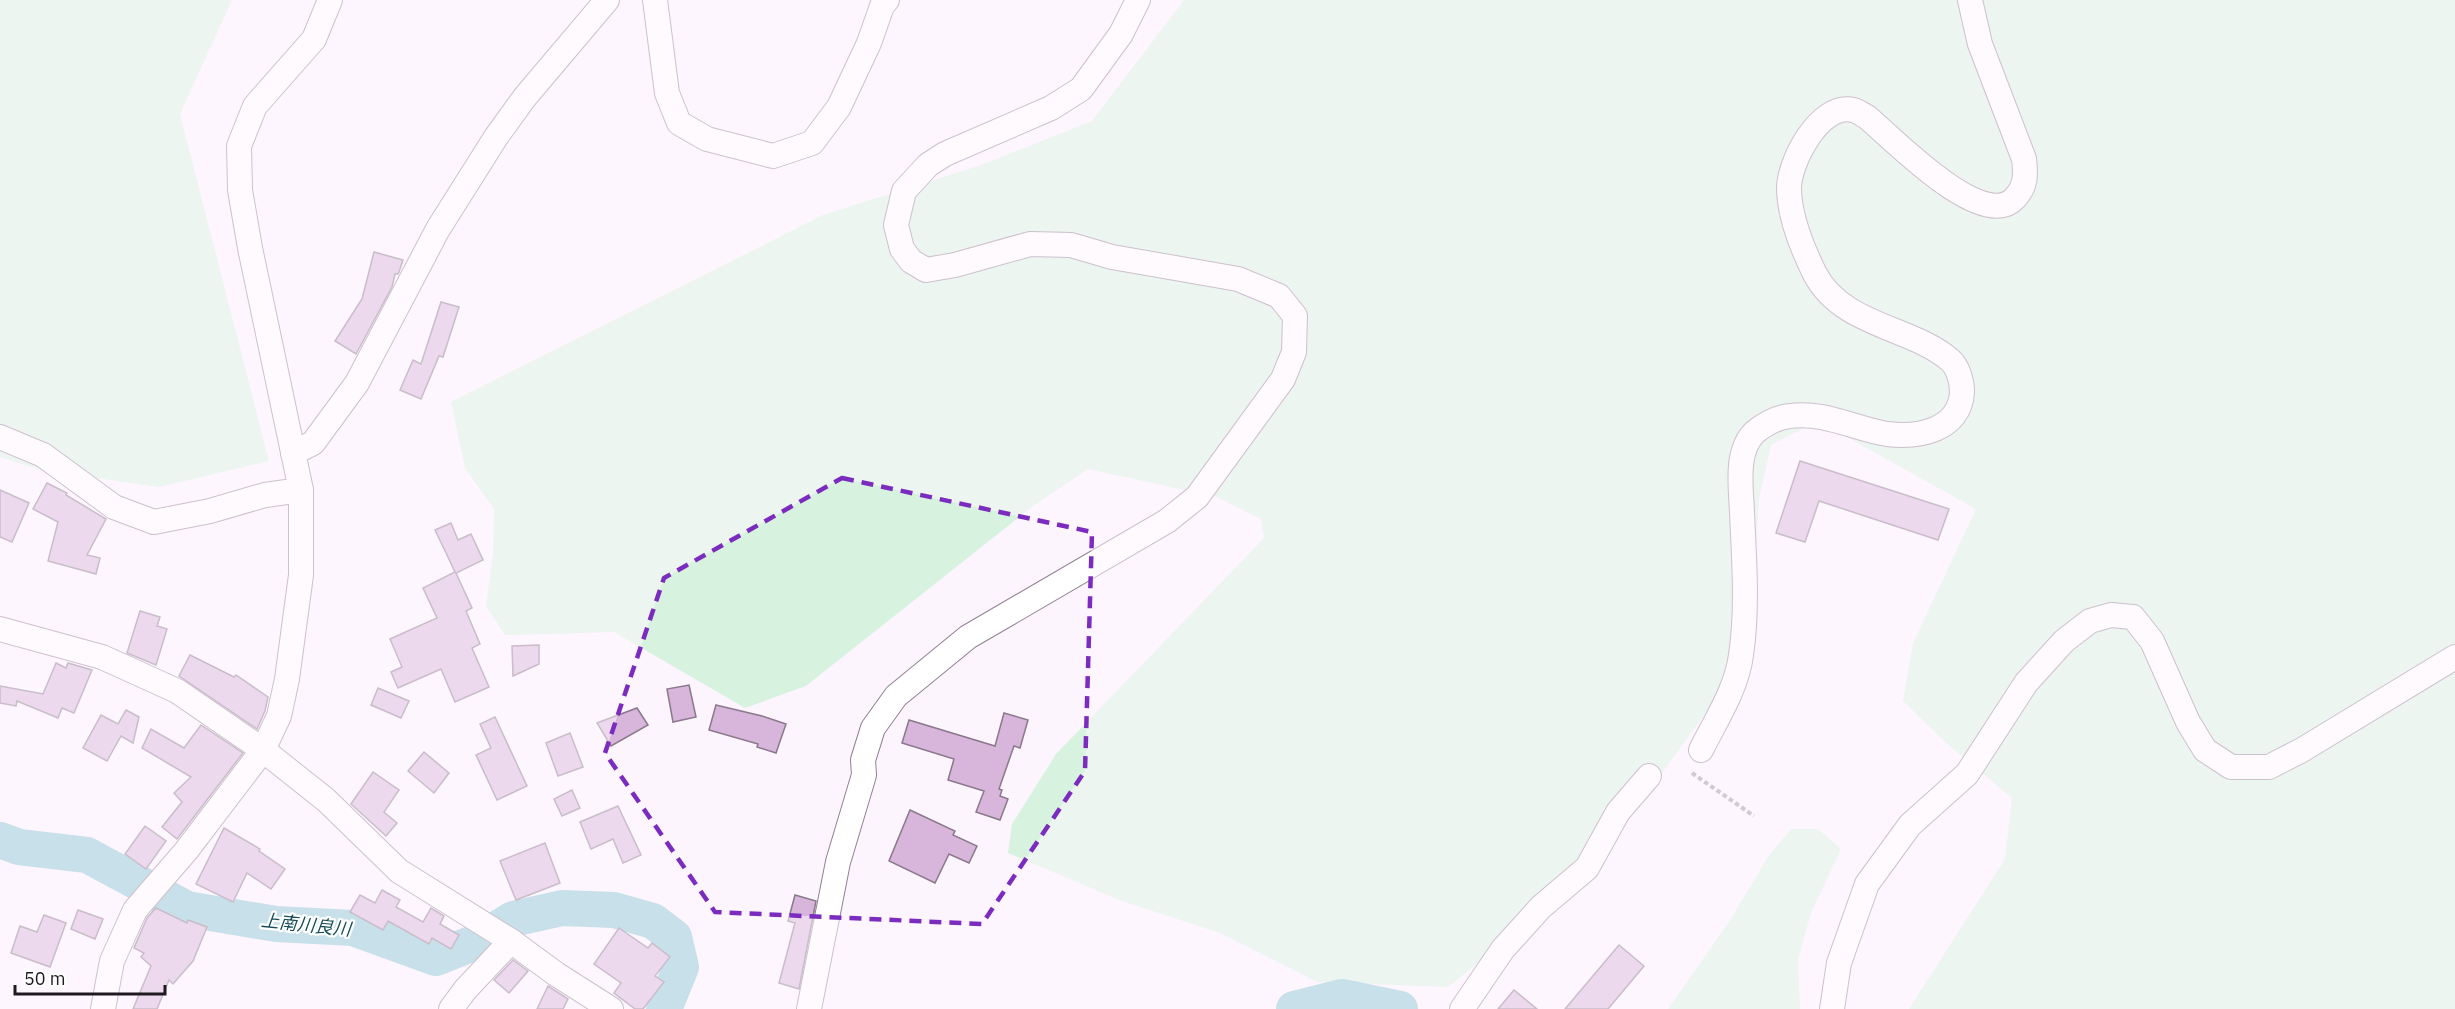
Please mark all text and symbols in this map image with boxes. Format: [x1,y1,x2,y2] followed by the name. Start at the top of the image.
[260,908,354,941] water label: 上南川良川
[15,958,165,996] scale bar
[24,967,66,990] text: 50 m

